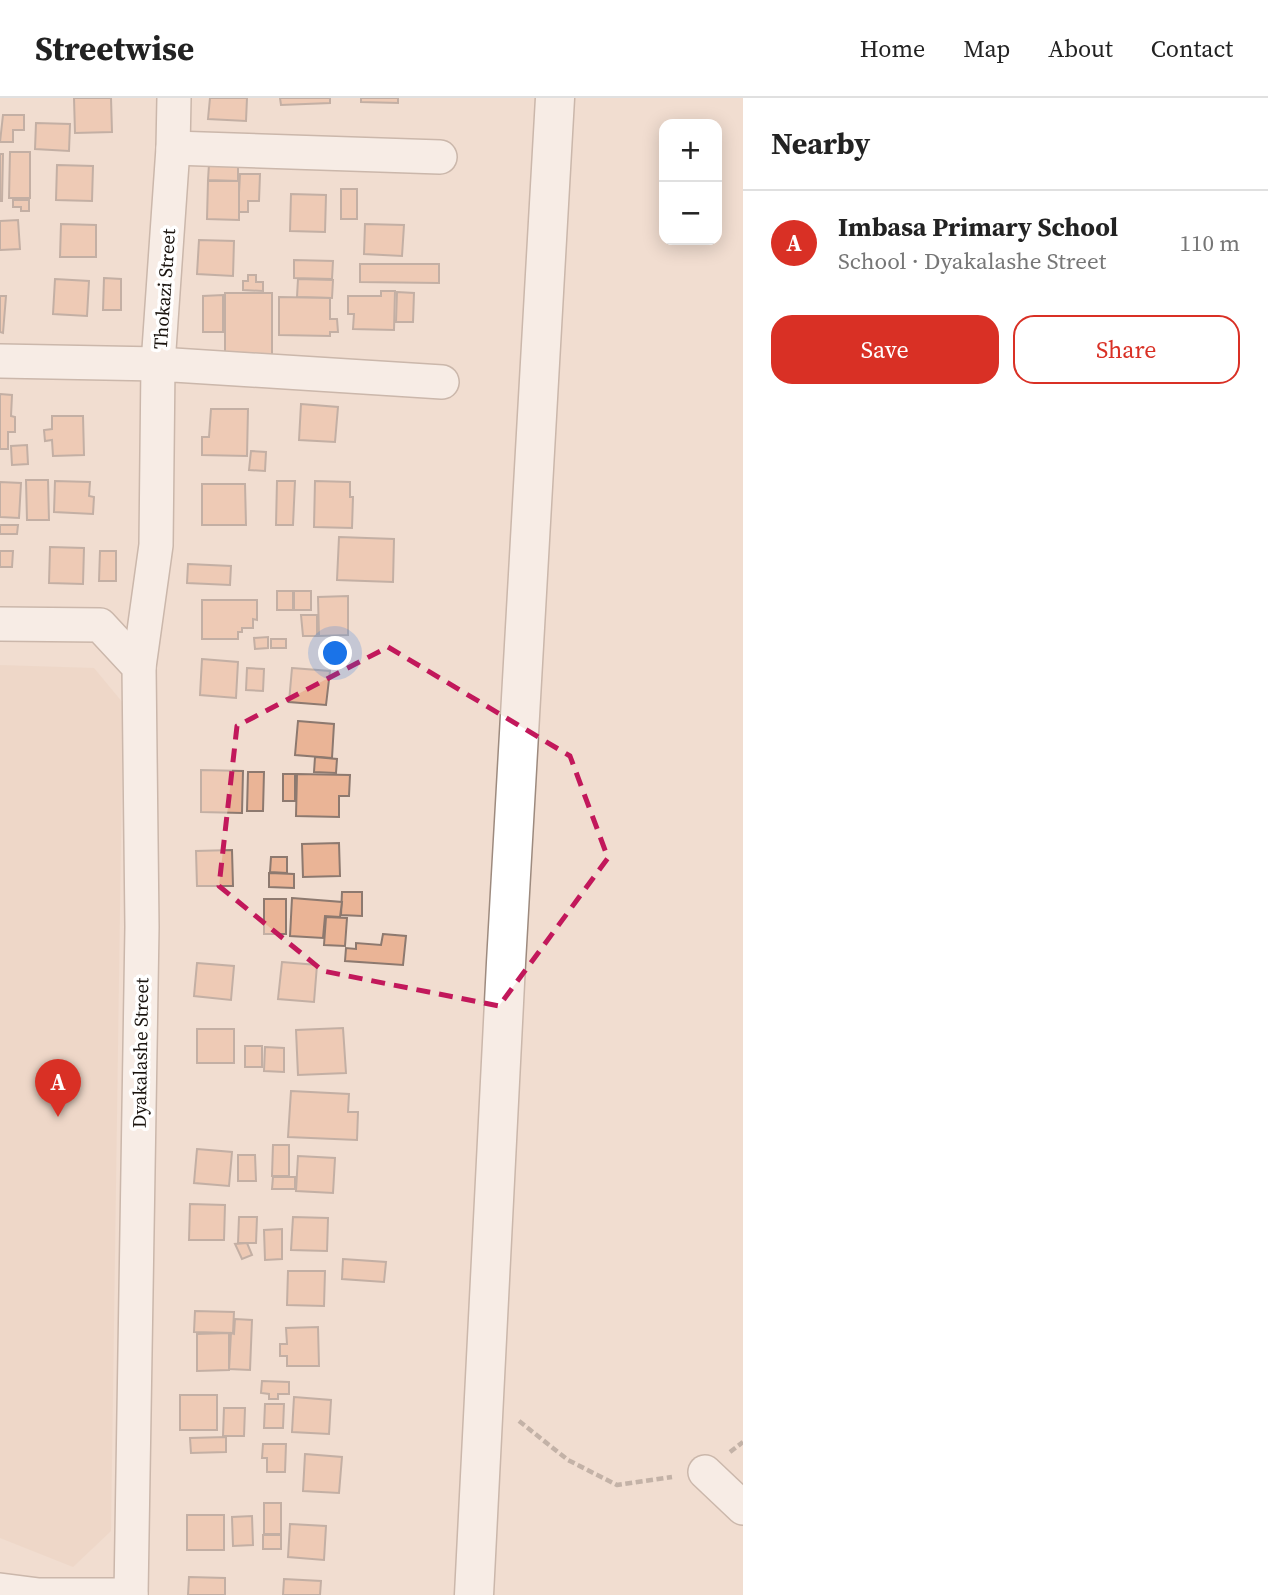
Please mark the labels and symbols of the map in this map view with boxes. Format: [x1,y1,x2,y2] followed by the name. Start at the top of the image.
[147,227,181,350] street label: Thokazi Street
[318,636,352,670] your location
[126,977,154,1128] street label: Dyakalashe Street
[35,1059,81,1117] pin: A

